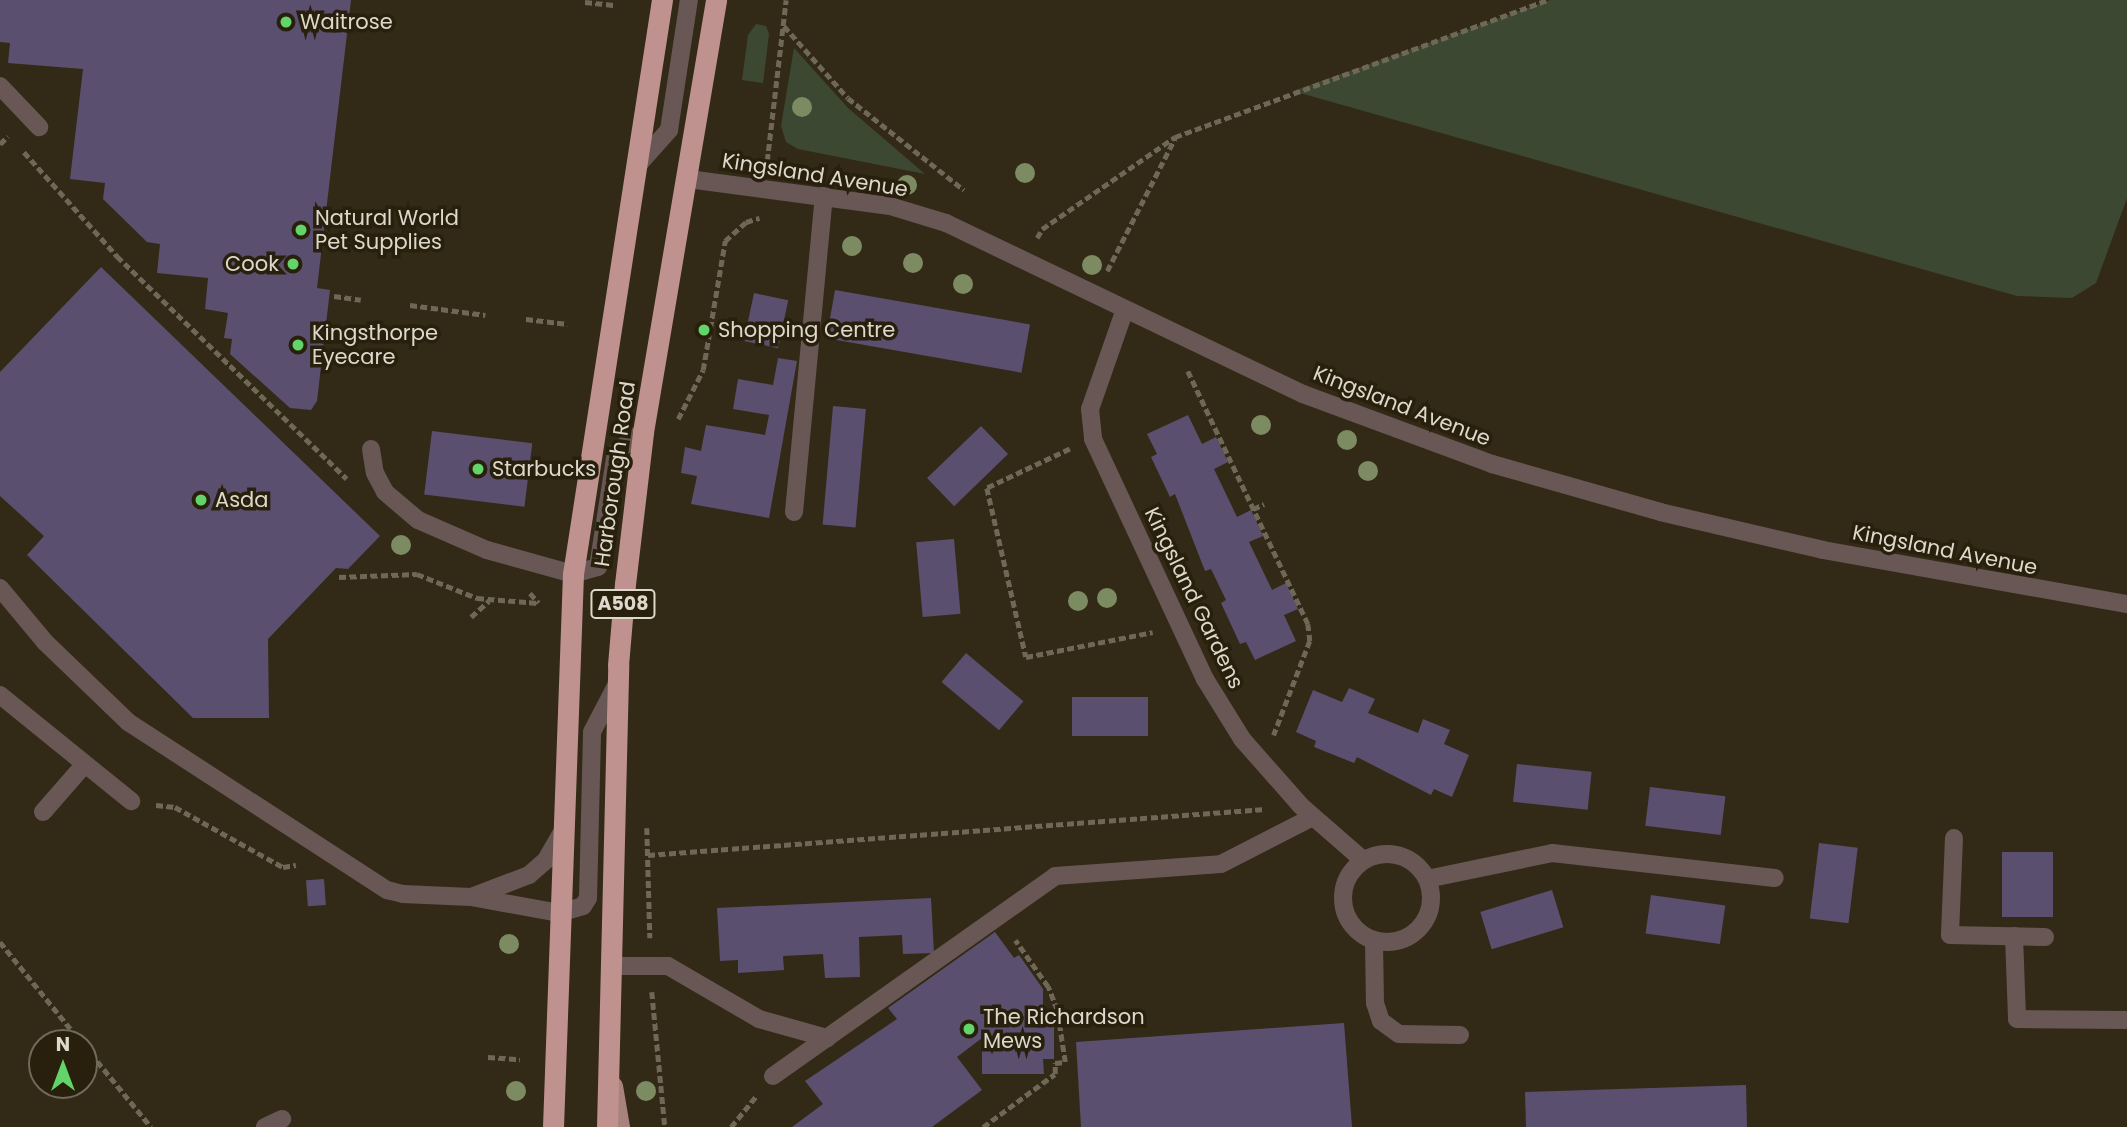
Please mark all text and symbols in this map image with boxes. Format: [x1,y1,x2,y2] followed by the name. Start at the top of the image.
[300,9,393,35] place label: Waitrose
[278,14,294,30] marker: Waitrose
[720,148,910,202] street label: Kingsland Avenue
[315,205,459,255] place label: Natural World Pet Supplies
[293,222,309,238] marker: Natural World Pet Supplies
[225,251,279,277] place label: Cook
[285,256,301,272] marker: Cook
[718,317,895,343] place label: Shopping Centre
[312,320,438,370] place label: Kingsthorpe Eyecare
[696,322,712,338] marker: Shopping Centre
[290,337,306,353] marker: Kingsthorpe Eyecare
[1310,361,1494,451] street label: Kingsland Avenue
[590,380,640,568] street label: Harborough Road
[492,456,596,482] place label: Starbucks
[470,461,486,477] marker: Starbucks
[215,487,269,513] place label: Asda
[193,492,209,508] marker: Asda
[1139,503,1249,693] street label: Kingsland Gardens
[1850,520,2040,580] street label: Kingsland Avenue
[590,589,656,620] road number: A508
[983,1004,1145,1054] place label: The Richardson Mews
[961,1021,977,1037] marker: The Richardson Mews
[28,1029,98,1099] north arrow
[56,1031,70,1058] text: N

